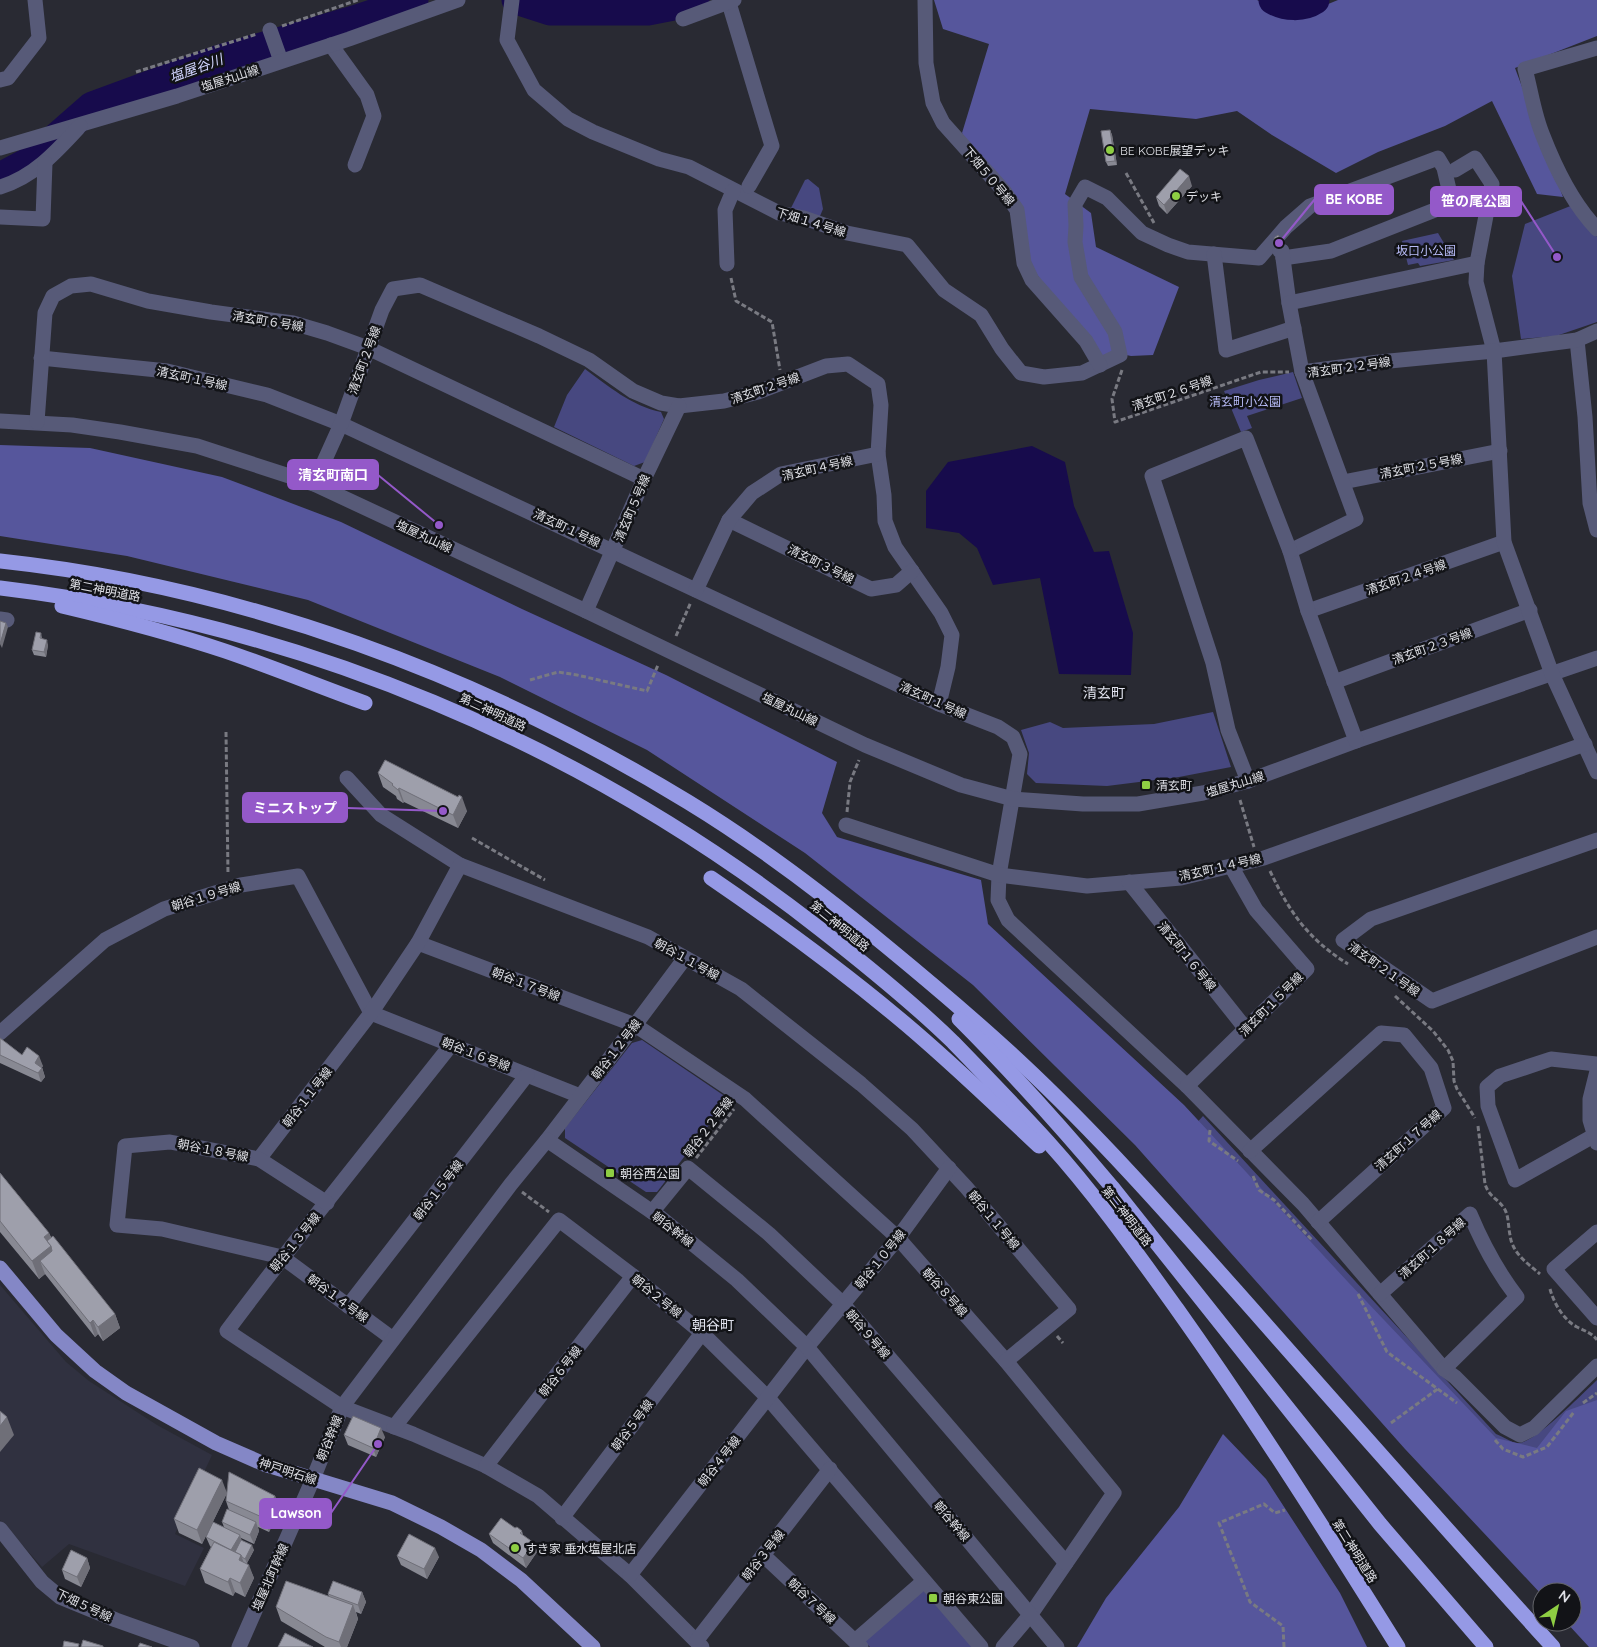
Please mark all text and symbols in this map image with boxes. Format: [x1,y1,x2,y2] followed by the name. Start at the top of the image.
[167,49,227,86] water label: 塩屋谷川
[199,62,261,94] street label: 塩屋丸山線
[1120,143,1229,158] place label: BE KOBE展望デッキ
[960,144,1018,208] street label: 下畑５０号線
[1104,144,1116,156] marker: BE KOBE展望デッキ
[1315,185,1393,214] callout: BE KOBE
[1431,187,1521,216] callout: 笹の尾公園
[1186,189,1222,204] place label: デッキ
[1170,190,1182,202] marker: デッキ
[1325,190,1383,208] text: BE KOBE
[1441,192,1511,210] text: 笹の尾公園
[774,204,848,240] street label: 下畑１４号線
[1396,243,1456,258] park label: 坂口小公園
[231,308,305,334] street label: 清玄町６号線
[345,324,383,396] street label: 清玄町２号線
[1306,354,1392,380] street label: 清玄町２２号線
[155,363,229,393] street label: 清玄町１号線
[729,369,801,407] street label: 清玄町２号線
[1130,372,1214,414] street label: 清玄町２６号線
[1209,394,1281,409] park label: 清玄町小公園
[1378,451,1464,481] street label: 清玄町２５号線
[780,453,854,483] street label: 清玄町４号線
[288,460,378,489] callout: 清玄町南口
[298,466,368,484] text: 清玄町南口
[611,472,653,544] street label: 清玄町５号線
[531,506,603,550] street label: 清玄町１号線
[394,517,454,555] street label: 塩屋丸山線
[785,541,857,587] street label: 清玄町３号線
[1364,556,1448,598] street label: 清玄町２４号線
[68,576,142,604] street label: 第二神明道路
[1390,625,1474,667] street label: 清玄町２３号線
[897,679,969,721] street label: 清玄町１号線
[1083,684,1125,702] district label: 清玄町
[760,689,820,729] street label: 塩屋丸山線
[457,690,529,734] street label: 第二神明道路
[1204,768,1266,800] street label: 塩屋丸山線
[1156,778,1192,793] place label: 清玄町
[1140,779,1152,791] marker: 清玄町
[243,793,347,822] callout: ミニストップ
[253,799,337,817] text: ミニストップ
[1177,850,1263,884] street label: 清玄町１４号線
[169,878,243,914] street label: 朝谷１９号線
[807,898,873,954] street label: 第二神明道路
[1155,919,1219,993] street label: 清玄町１６号線
[652,935,722,983] street label: 朝谷１１号線
[1345,939,1423,999] street label: 清玄町２１号線
[490,964,562,1004] street label: 朝谷１７号線
[1236,969,1306,1039] street label: 清玄町１５号線
[588,1016,644,1082] street label: 朝谷１２号線
[440,1034,512,1074] street label: 朝谷１６号線
[279,1064,335,1130] street label: 朝谷１１号線
[680,1094,736,1160] street label: 朝谷２２号線
[1372,1106,1444,1174] street label: 清玄町１７号線
[176,1136,250,1164] street label: 朝谷１８号線
[410,1157,466,1223] street label: 朝谷１５号線
[620,1166,680,1181] place label: 朝谷西公園
[604,1167,616,1179] marker: 朝谷西公園
[1099,1183,1155,1249] street label: 第二神明道路
[965,1188,1023,1252] street label: 朝谷１１号線
[649,1208,697,1250] street label: 朝谷幹線
[267,1209,323,1275] street label: 朝谷１３号線
[1396,1214,1468,1282] street label: 清玄町１８号線
[852,1226,908,1292] street label: 朝谷１０号線
[919,1265,971,1319] street label: 朝谷８号線
[304,1271,372,1325] street label: 朝谷１４号線
[629,1271,685,1321] street label: 朝谷２号線
[843,1306,893,1362] street label: 朝谷９号線
[692,1316,734,1334] district label: 朝谷町
[536,1343,584,1399] street label: 朝谷６号線
[608,1397,656,1453] street label: 朝谷５号線
[313,1413,345,1463] street label: 朝谷幹線
[695,1433,743,1489] street label: 朝谷４号線
[257,1455,319,1487] street label: 神戸明石線
[931,1498,973,1544] street label: 朝谷幹線
[260,1499,331,1528] callout: Lawson
[270,1504,322,1522] text: Lawson
[1330,1516,1380,1586] street label: 第二神明道路
[739,1527,787,1583] street label: 朝谷３号線
[249,1541,291,1613] street label: 塩屋北町幹線
[525,1541,636,1556] place label: すき家 垂水塩屋北店
[509,1542,521,1554] marker: すき家 垂水塩屋北店
[785,1575,839,1627] street label: 朝谷７号線
[1532,1582,1582,1632] north arrow
[54,1586,114,1624] street label: 下畑５号線
[1555,1586,1574,1607] text: N
[943,1591,1003,1606] place label: 朝谷東公園
[927,1592,939,1604] marker: 朝谷東公園

